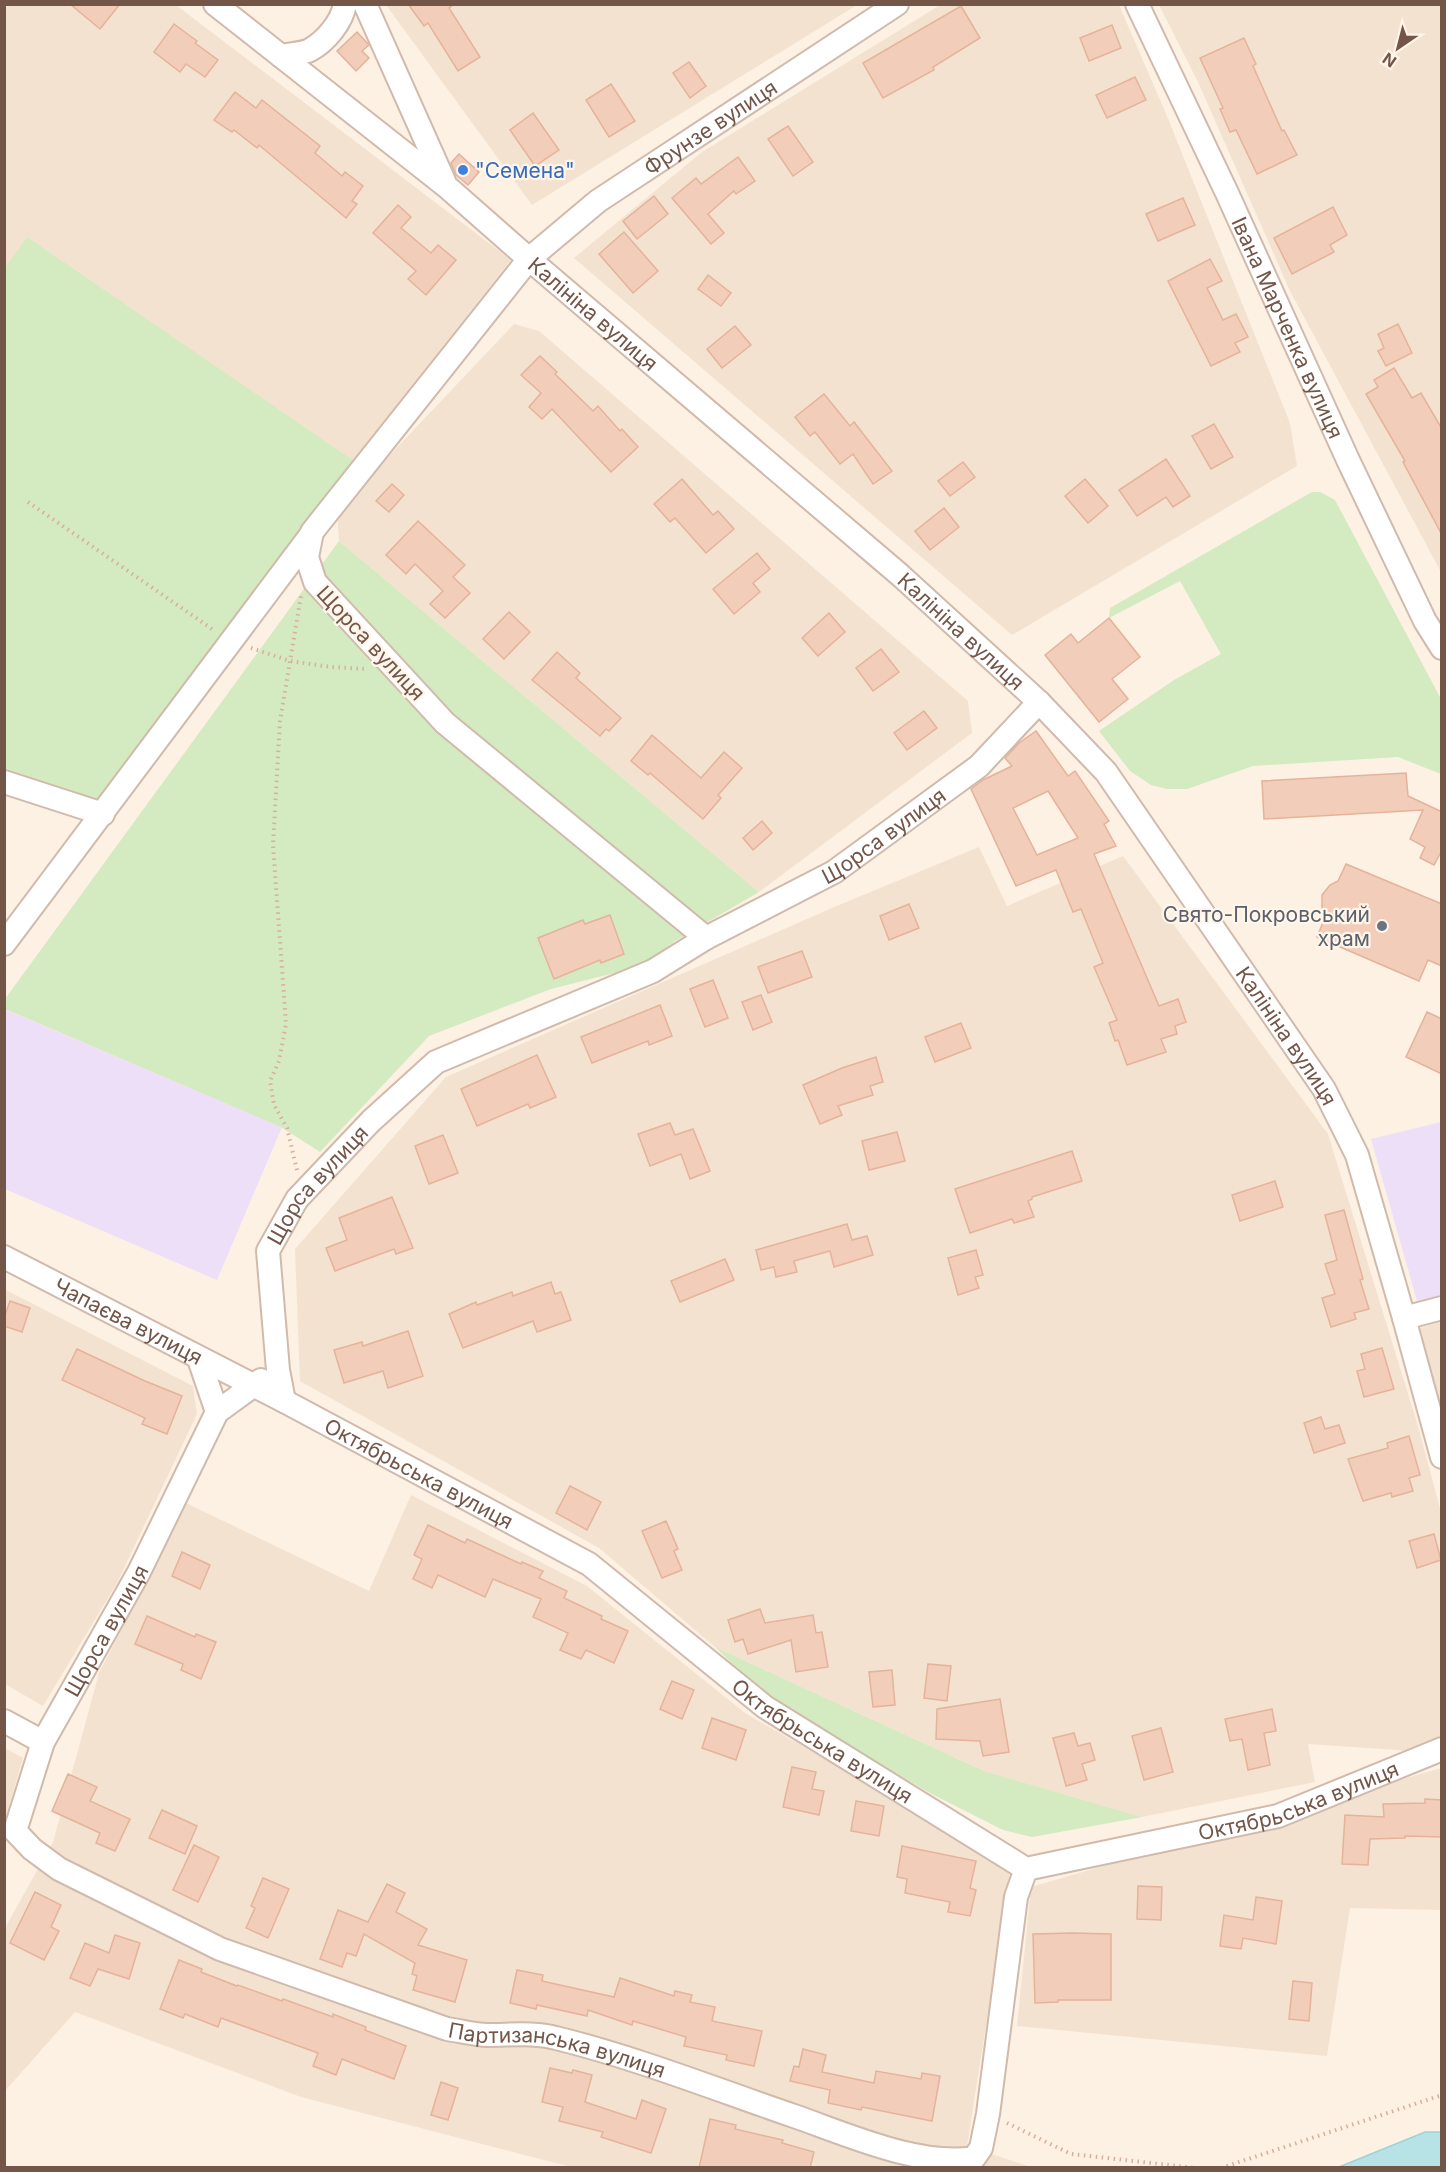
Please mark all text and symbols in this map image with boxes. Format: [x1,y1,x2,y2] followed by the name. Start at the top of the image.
[1368,18,1428,78] north arrow
[1379,49,1400,72] text: N
[639,74,781,180] street label: Фрунзе вулиця
[475,158,575,183] place label: "Семена"
[456,163,470,177] marker: "Семена"
[1227,213,1349,442] street label: Івана Марченка вулиця
[523,252,663,376] street label: Калініна вулиця
[893,567,1030,695] street label: Калініна вулиця
[312,581,430,705] street label: Щорса вулиця
[817,782,950,889] street label: Щорса вулиця
[1163,902,1370,951] place label: Свято-Покровський храм
[1375,919,1389,933] marker: Свято-Покровський храм
[1231,962,1342,1109] street label: Калініна вулиця
[262,1120,373,1249] street label: Щорса вулиця
[50,1273,207,1370] street label: Чапаєва вулиця
[320,1413,518,1534] street label: Октябрьська вулиця
[59,1561,153,1701] street label: Щорса вулиця
[727,1673,917,1808] street label: Октябрьська вулиця
[1196,1756,1402,1845] street label: Октябрьська вулиця
[446,2017,669,2082] street label: Партизанська вулиця

